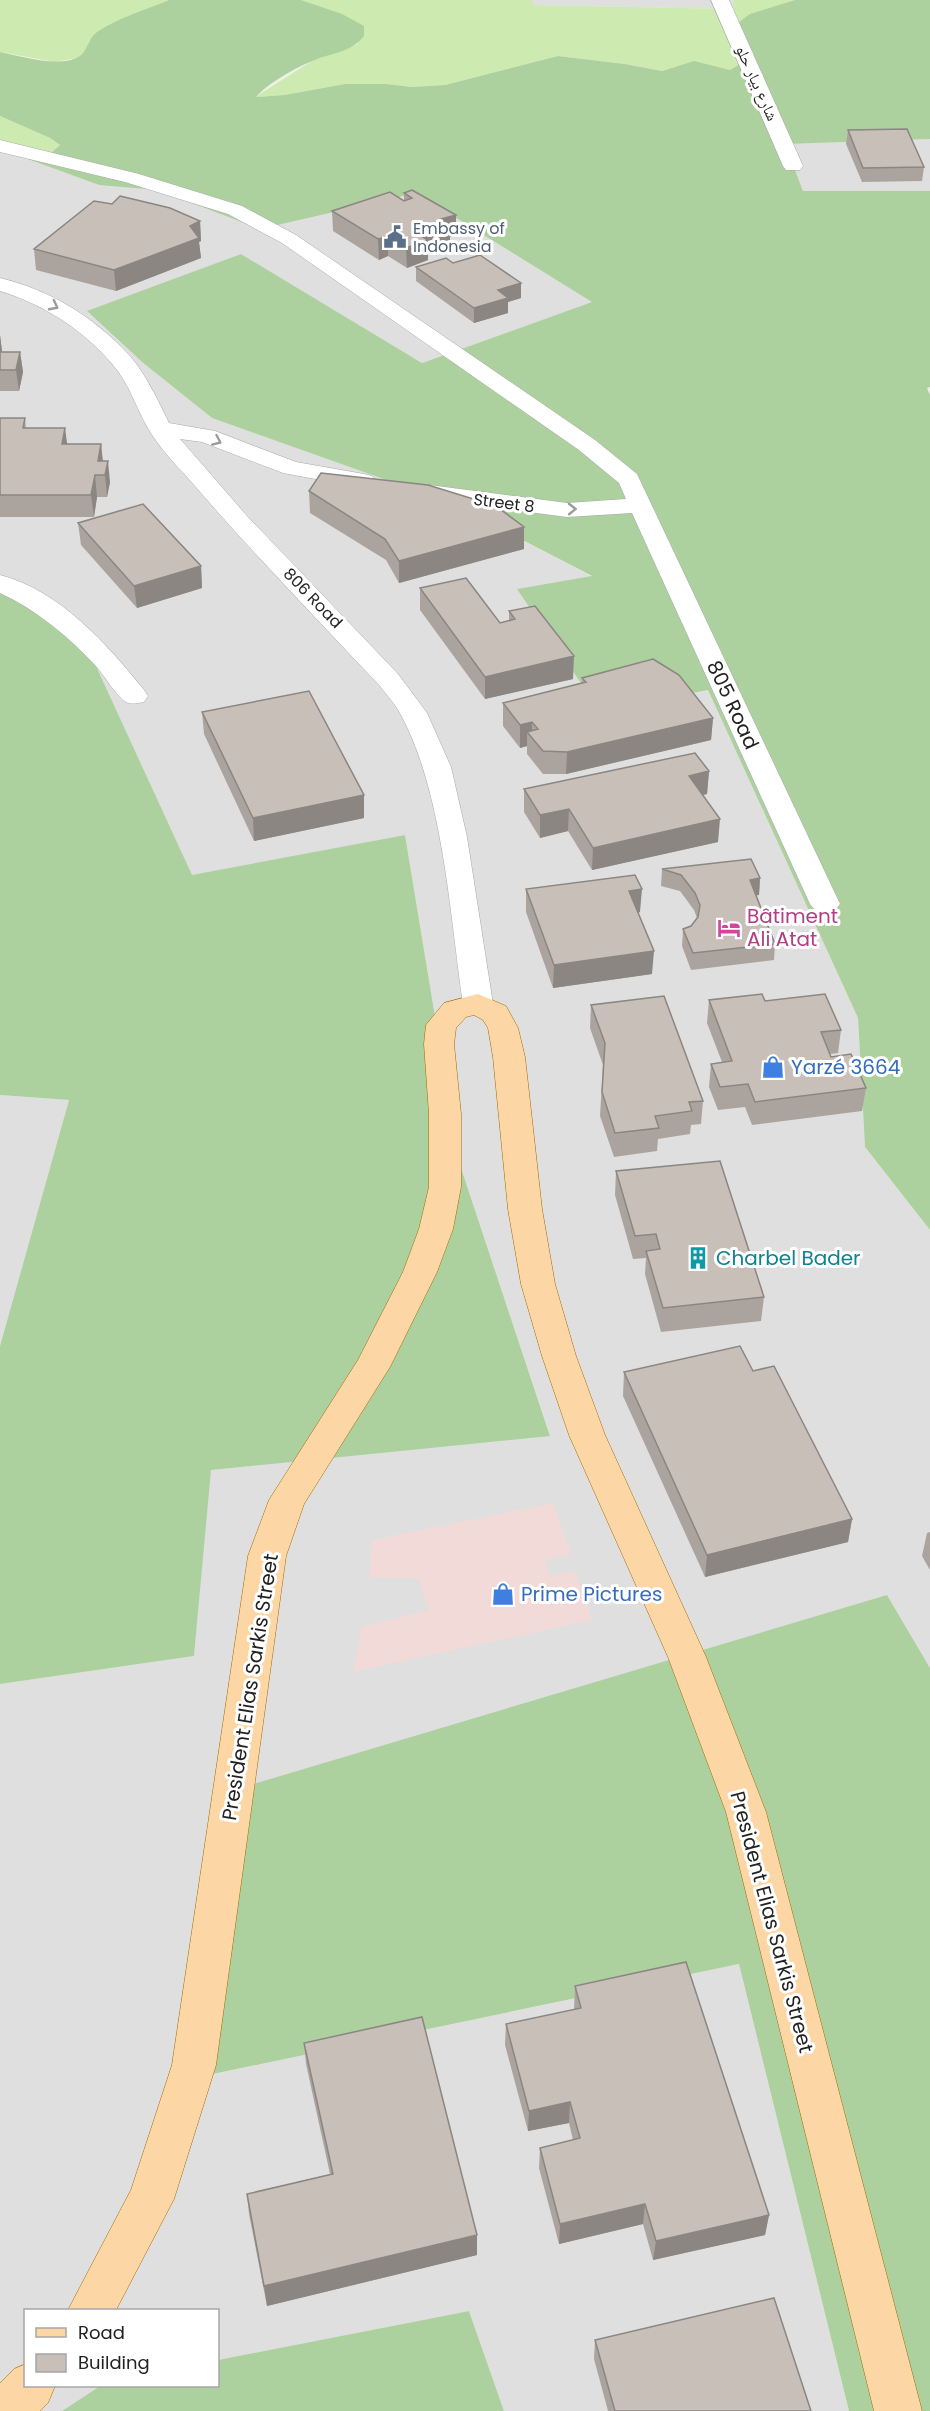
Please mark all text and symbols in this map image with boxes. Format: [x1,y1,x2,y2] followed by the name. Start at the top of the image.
[730,41,784,125] street label: شارع بيار حلو
[413,217,505,258] place label: Embassy of Indonesia
[382,224,408,250] public building icon: Embassy of Indonesia
[48,299,58,310] one-way arrow
[211,434,222,446] one-way arrow
[472,488,536,518] street label: Street 8
[567,503,576,516] one-way arrow
[278,563,348,633] street label: 806 Road
[700,656,766,754] street label: 805 Road
[747,902,838,953] place label: Bâtiment Ali Atat
[716,915,742,941] hotel icon: Bâtiment Ali Atat
[791,1053,900,1081] place label: Yarzé 3664
[760,1054,786,1080] shop icon: Yarzé 3664
[716,1244,861,1272] place label: Charbel Bader
[685,1245,711,1271] building icon: Charbel Bader
[215,1552,285,1822] street label: President Elias Sarkis Street
[521,1580,662,1608] place label: Prime Pictures
[490,1581,516,1607] shop icon: Prime Pictures
[724,1788,820,2056] street label: President Elias Sarkis Street
[24,2309,219,2387] legend
[78,2320,125,2345] text: Road
[78,2350,150,2375] text: Building

